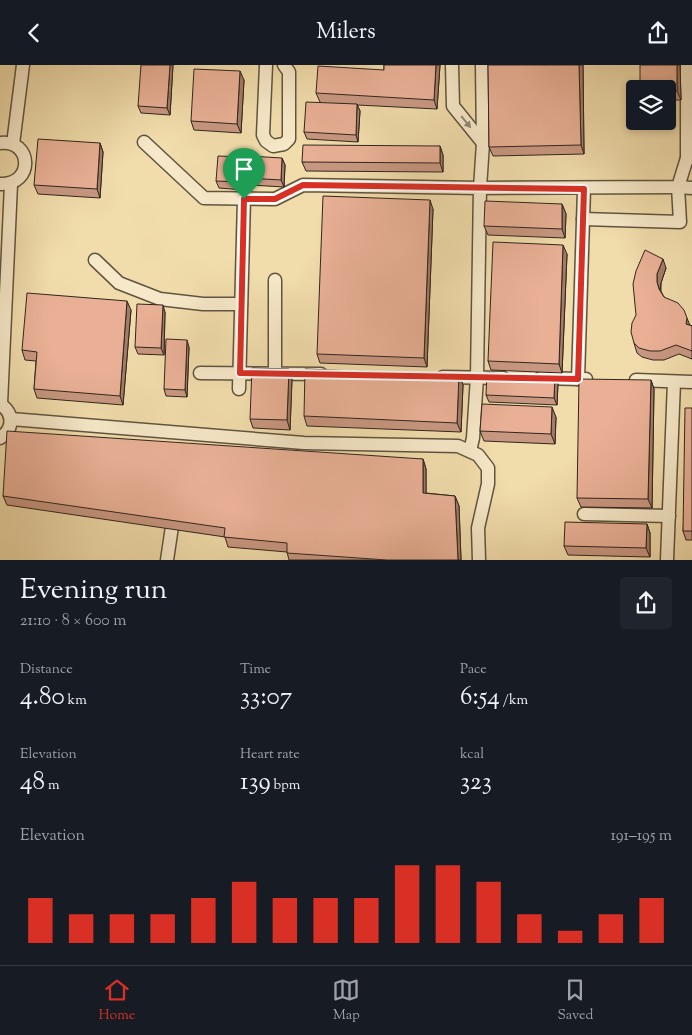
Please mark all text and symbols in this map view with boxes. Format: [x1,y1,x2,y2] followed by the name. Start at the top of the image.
[316,17,376,49] text: Milers
[20,19,48,47] icon: back
[644,19,672,47] icon: share
[626,80,676,130] map controls
[626,80,676,130] button: layers
[461,116,472,129] one-way arrow
[223,148,265,199] pin
[230,155,258,183] icon: arrive
[20,571,167,611] text: Evening run
[620,577,672,629] button: share
[20,610,126,633] text: 21:10 · 8 × 600 m
[20,660,73,680] text: Distance
[240,660,271,680] text: Time
[460,660,487,680] text: Pace
[20,680,65,716] text: 4.80
[240,680,292,716] text: 33:07
[460,680,500,716] text: 6:54
[65,691,87,711] text: km
[500,691,528,711] text: /km
[20,745,77,765] text: Elevation
[240,745,300,765] text: Heart rate
[460,745,484,765] text: kcal
[20,765,45,801] text: 48
[240,765,271,801] text: 139
[460,765,492,801] text: 323
[45,776,60,796] text: m
[271,776,300,796] text: bpm
[20,825,85,848] text: Elevation
[610,825,672,848] text: 191–195 m
[99,976,135,1026] tab: Home
[332,976,360,1026] tab: Map
[557,976,593,1026] tab: Saved

